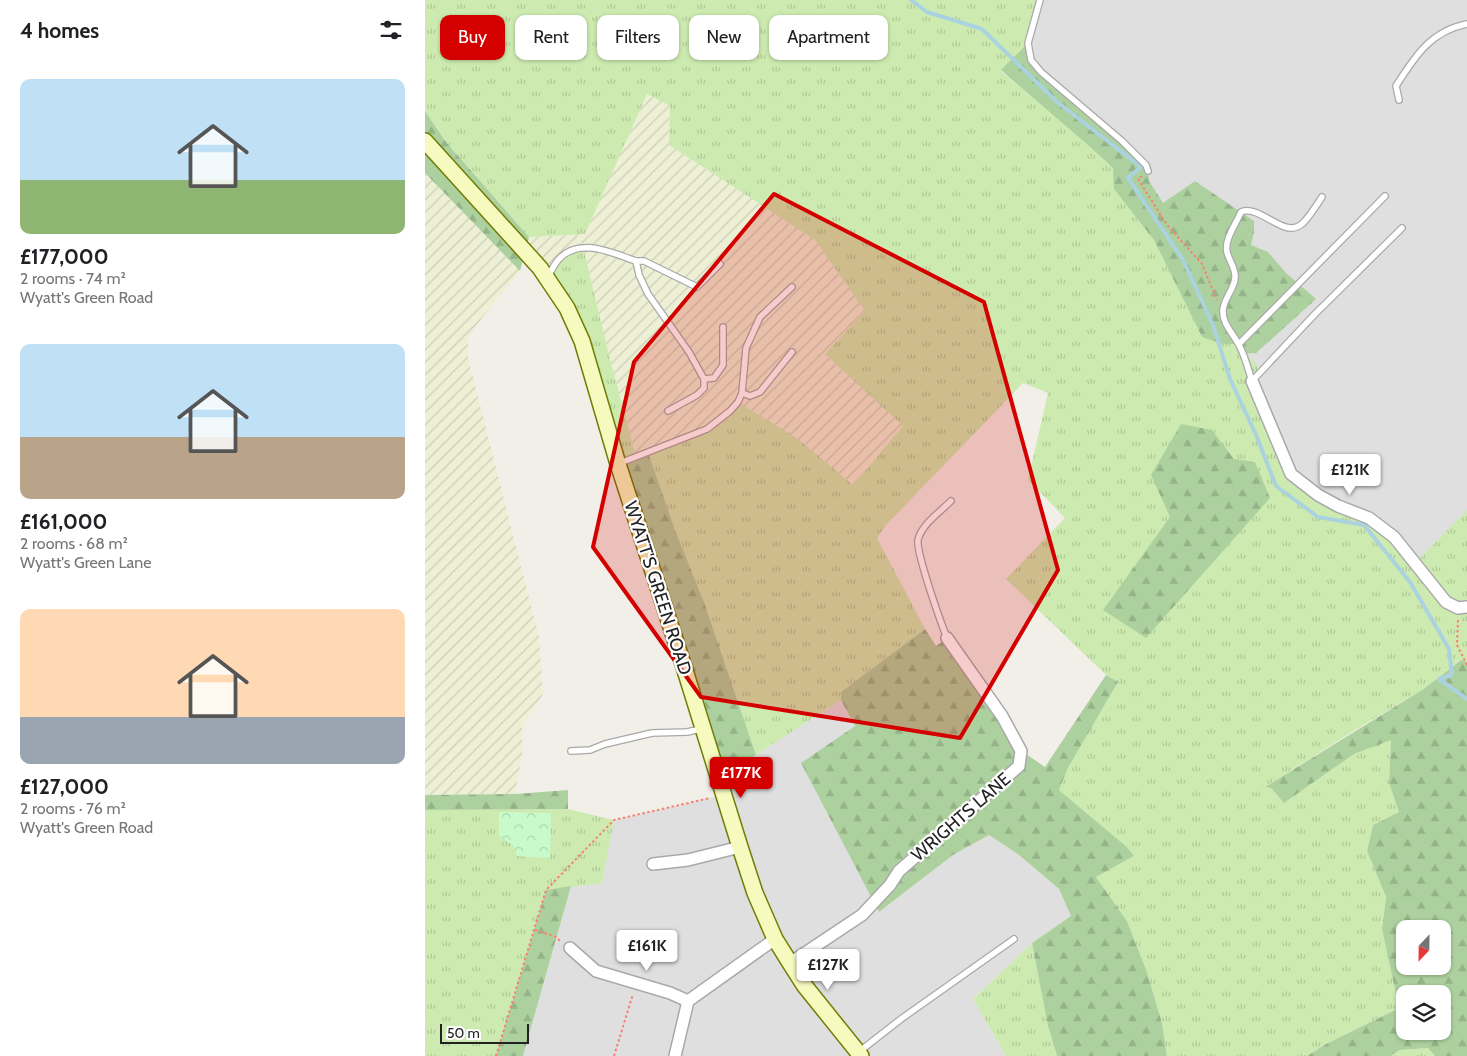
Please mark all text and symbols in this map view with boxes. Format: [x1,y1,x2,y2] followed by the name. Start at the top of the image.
[440,15,505,60] chip: Buy
[515,15,587,60] chip: Rent
[597,15,679,60] chip: Filters
[689,15,759,60] chip: New
[769,15,888,60] chip: Apartment
[377,16,405,44] icon: filters
[20,18,99,43] text: 4 homes
[168,111,258,201] icon: home
[20,244,109,269] text: £177,000
[20,269,126,288] text: 2 rooms · 74 m²
[20,288,153,307] text: Wyatt's Green Road
[168,376,258,466] icon: home
[1315,454,1385,496] pin: £121K
[1331,460,1369,479] text: £121K
[620,498,696,678] street label: WYATT'S GREEN ROAD
[20,509,107,534] text: £161,000
[20,534,128,553] text: 2 rooms · 68 m²
[20,553,151,572] text: Wyatt's Green Lane
[168,641,258,731] icon: home
[706,756,776,799] pin: £177K
[721,763,761,782] text: £177K
[907,768,1015,866] street label: WRIGHTS LANE
[20,774,109,799] text: £127,000
[20,799,126,818] text: 2 rooms · 76 m²
[20,818,153,837] text: Wyatt's Green Road
[1396,920,1451,975] north arrow
[1396,920,1451,1040] map controls
[612,930,682,972] pin: £161K
[627,936,667,955] text: £161K
[793,948,863,991] pin: £127K
[808,955,848,974] text: £127K
[1396,985,1451,1040] button: layers
[440,1021,529,1044] scale bar
[447,1024,480,1042] text: 50 m

